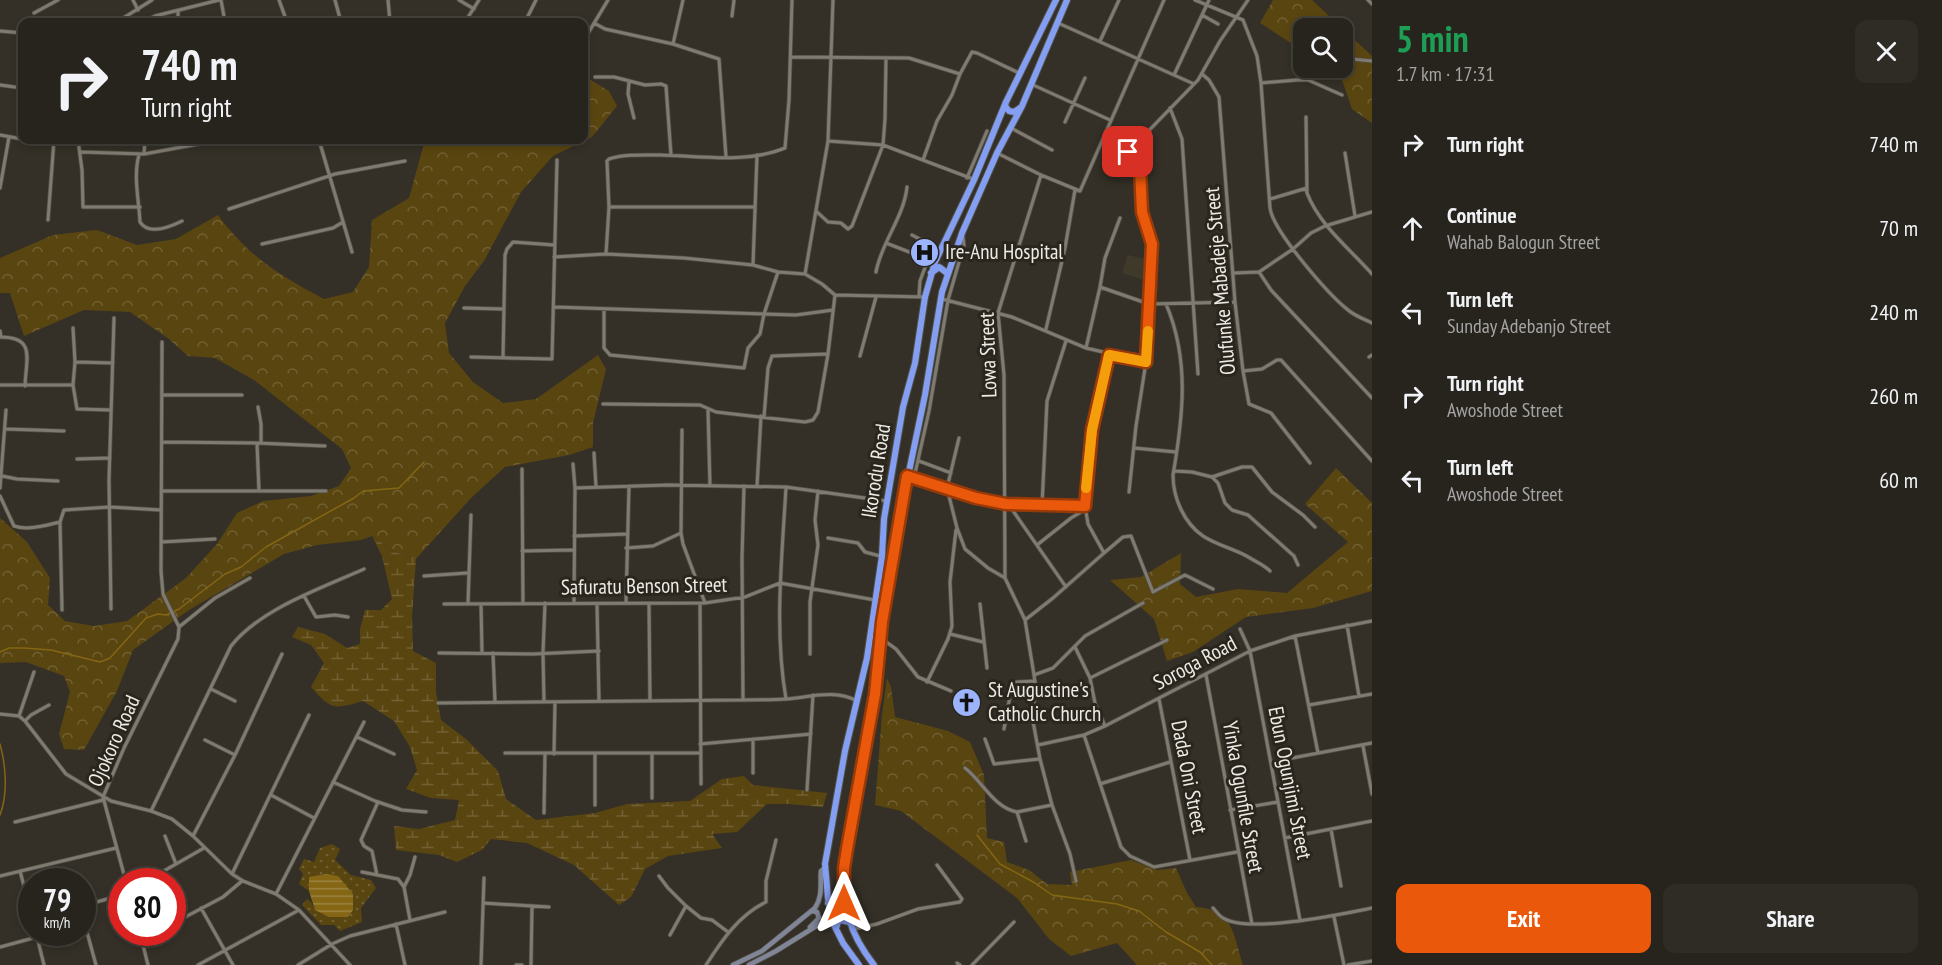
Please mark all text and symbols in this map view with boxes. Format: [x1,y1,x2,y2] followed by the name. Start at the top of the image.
[1396,15,1469,62] text: 5 min
[1293,18,1353,78] map controls
[1293,18,1353,78] button: search
[1855,20,1918,83] button: close
[141,37,238,92] text: 740 m
[42,42,120,120] icon: right
[1396,61,1495,87] text: 1.7 km · 17:31
[141,90,232,124] text: Turn right
[1102,126,1153,177] pin
[1396,128,1429,161] icon: right
[1447,130,1524,158] text: Turn right
[1869,130,1918,158] text: 740 m
[1111,135,1144,168] icon: arrive
[1198,186,1241,376] street label: Olufunke Mabadeje Street
[1447,201,1517,229] text: Continue
[1396,212,1429,245] icon: ahead
[1879,214,1918,242] text: 70 m
[1447,229,1600,255] text: Wahab Balogun Street
[908,236,940,268] hospital icon: Ire-Anu Hospital
[945,238,1063,265] place label: Ire-Anu Hospital
[1447,285,1513,313] text: Turn left
[1396,296,1429,329] icon: left
[1869,298,1918,326] text: 240 m
[973,312,1002,398] street label: Lowa Street
[1447,313,1611,339] text: Sunday Adebanjo Street
[1447,369,1524,397] text: Turn right
[1396,380,1429,413] icon: right
[1869,382,1918,410] text: 260 m
[1447,397,1563,423] text: Awoshode Street
[855,422,896,520] street label: Ikorodu Road
[1447,453,1513,481] text: Turn left
[1396,464,1429,497] icon: left
[1879,466,1918,494] text: 60 m
[1447,481,1563,507] text: Awoshode Street
[561,571,728,600] street label: Safuratu Benson Street
[1148,629,1241,696] street label: Soroga Road
[988,676,1101,727] place label: St Augustine's Catholic Church
[951,686,983,718] church icon: St Augustine's Catholic Church
[81,691,146,791] street label: Ojokoro Road
[1262,704,1319,862] street label: Ebun Ogunjimi Street
[1165,718,1214,836] street label: Dada Oni Street
[1217,719,1270,875] street label: Yinka Ogunfile Street
[108,868,186,946] speed limit sign: 80
[812,871,876,935] position arrow
[43,880,71,919] text: 79
[1396,884,1651,953] button: Exit
[1663,884,1918,953] button: Share
[44,913,70,932] text: km/h

